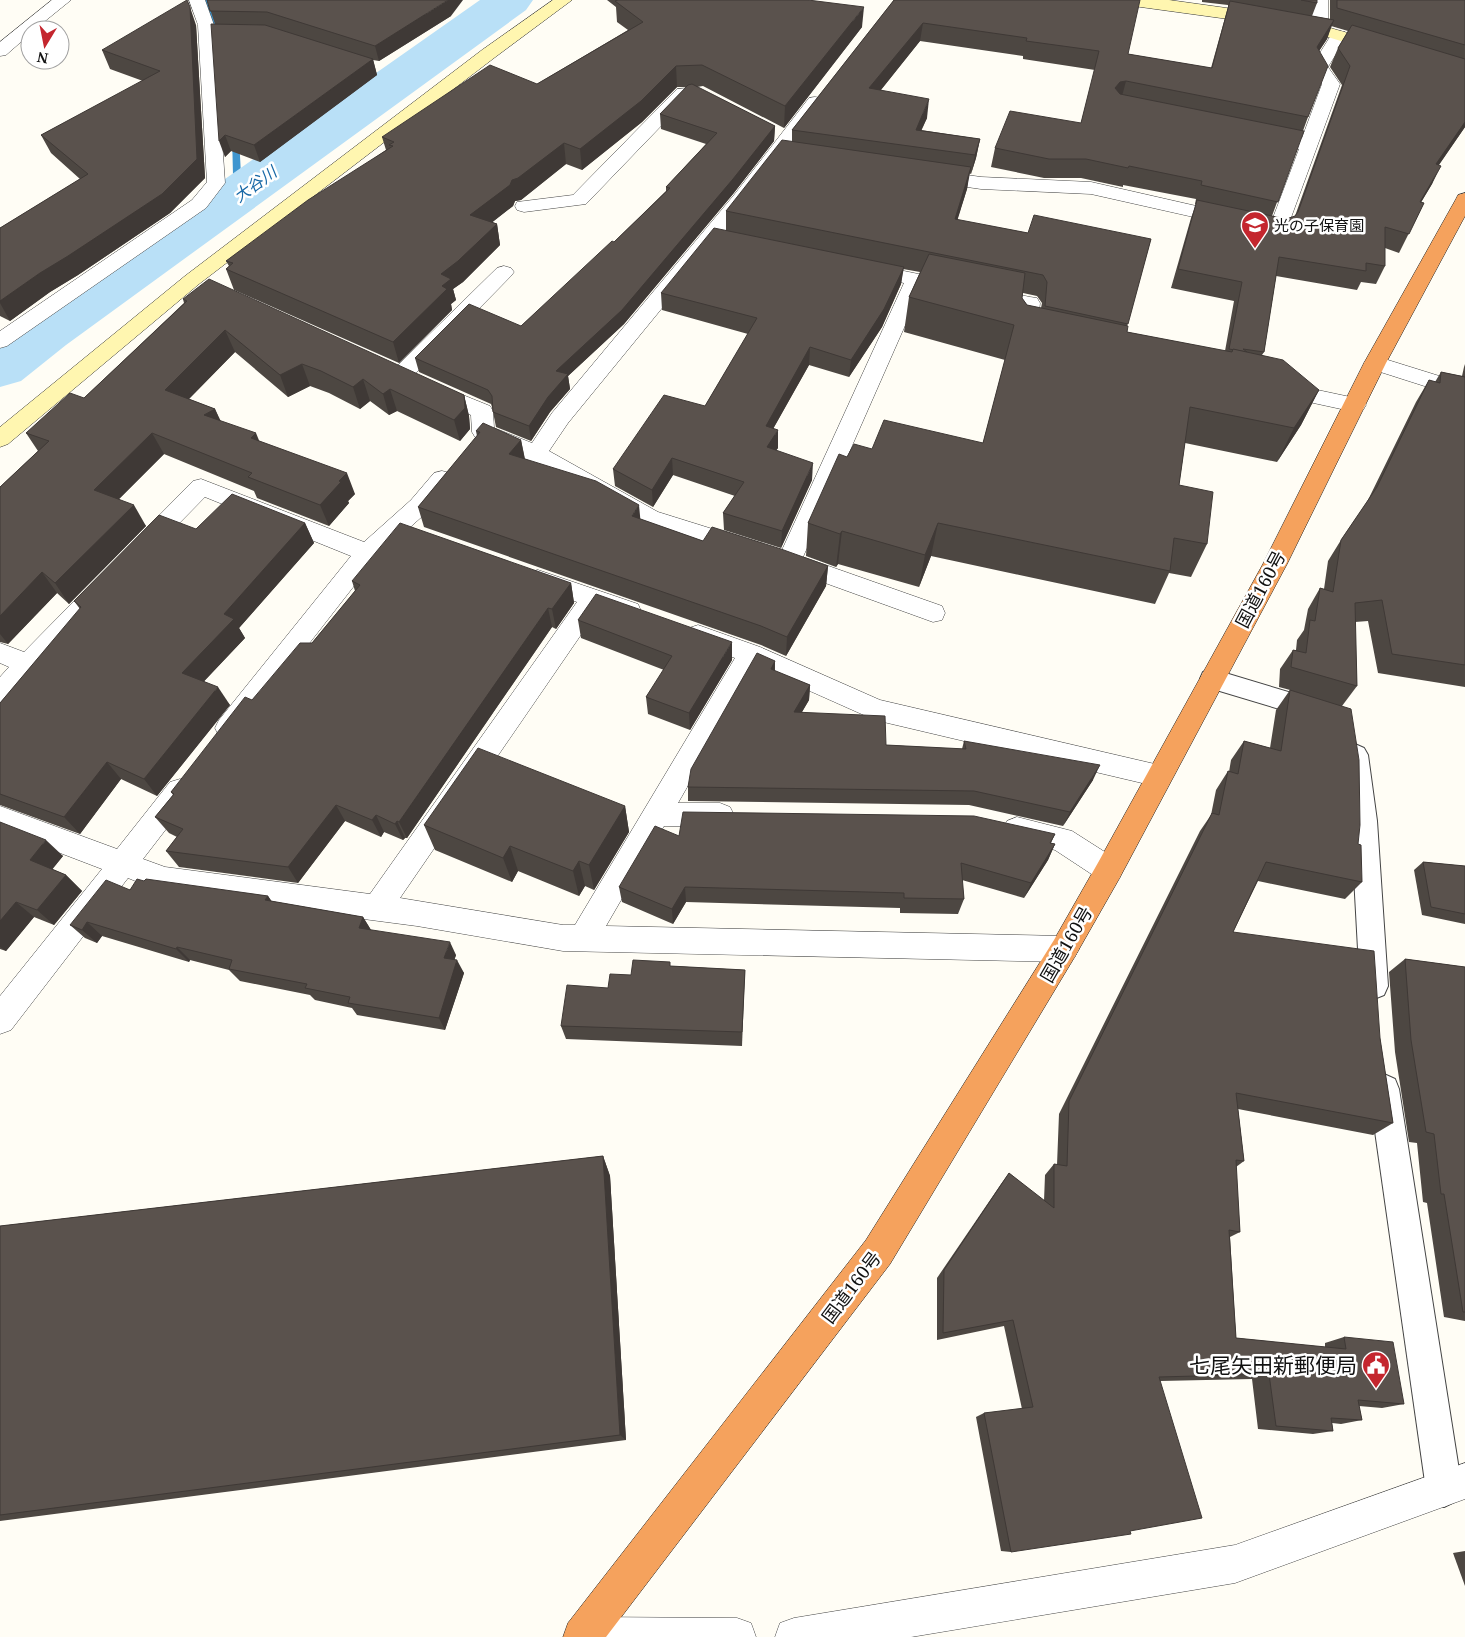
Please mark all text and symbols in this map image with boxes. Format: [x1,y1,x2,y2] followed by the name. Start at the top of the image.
[20,20,70,70] north arrow
[36,48,50,69] text: N
[229,160,282,207] water label: 大谷川
[1240,210,1270,249] school or university icon: 光の子保育園
[1274,215,1364,235] place label: 光の子保育園
[1230,546,1290,632] street label: 国道160号
[1035,902,1097,986] street label: 国道160号
[816,1246,886,1328] street label: 国道160号
[1361,1350,1391,1389] public building icon: 七尾矢田新郵便局
[1189,1351,1357,1379] place label: 七尾矢田新郵便局

